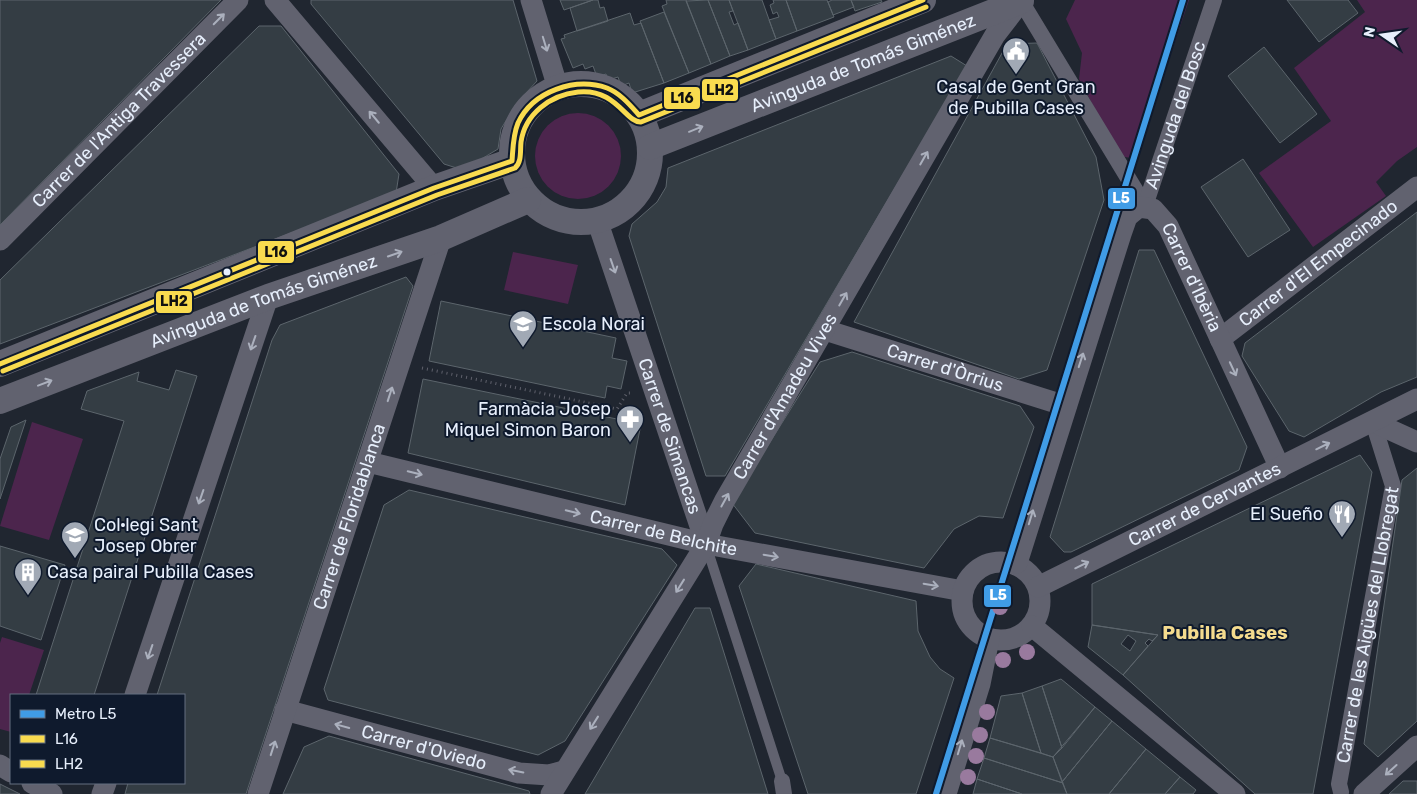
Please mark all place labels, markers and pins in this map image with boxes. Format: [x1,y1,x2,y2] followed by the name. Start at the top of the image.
[1001,36,1031,75] public building icon: Casal de Gent Gran de Pubilla Cases
[936,76,1096,119] place label: Casal de Gent Gran de Pubilla Cases
[222,267,232,277] unlabelled marker
[508,309,538,348] school or university icon: Escola Norai
[542,313,645,335] place label: Escola Norai
[445,398,611,441] place label: Farmàcia Josep Miquel Simon Baron
[615,404,645,443] pharmacy icon: Farmàcia Josep Miquel Simon Baron
[1327,499,1357,538] restaurant icon: El Sueño
[1250,503,1323,525] place label: El Sueño
[94,514,198,557] place label: Col·legi Sant Josep Obrer
[60,520,90,559] school or university icon: Col·legi Sant Josep Obrer
[13,557,43,596] building icon: Casa pairal Pubilla Cases
[47,561,254,583] place label: Casa pairal Pubilla Cases

